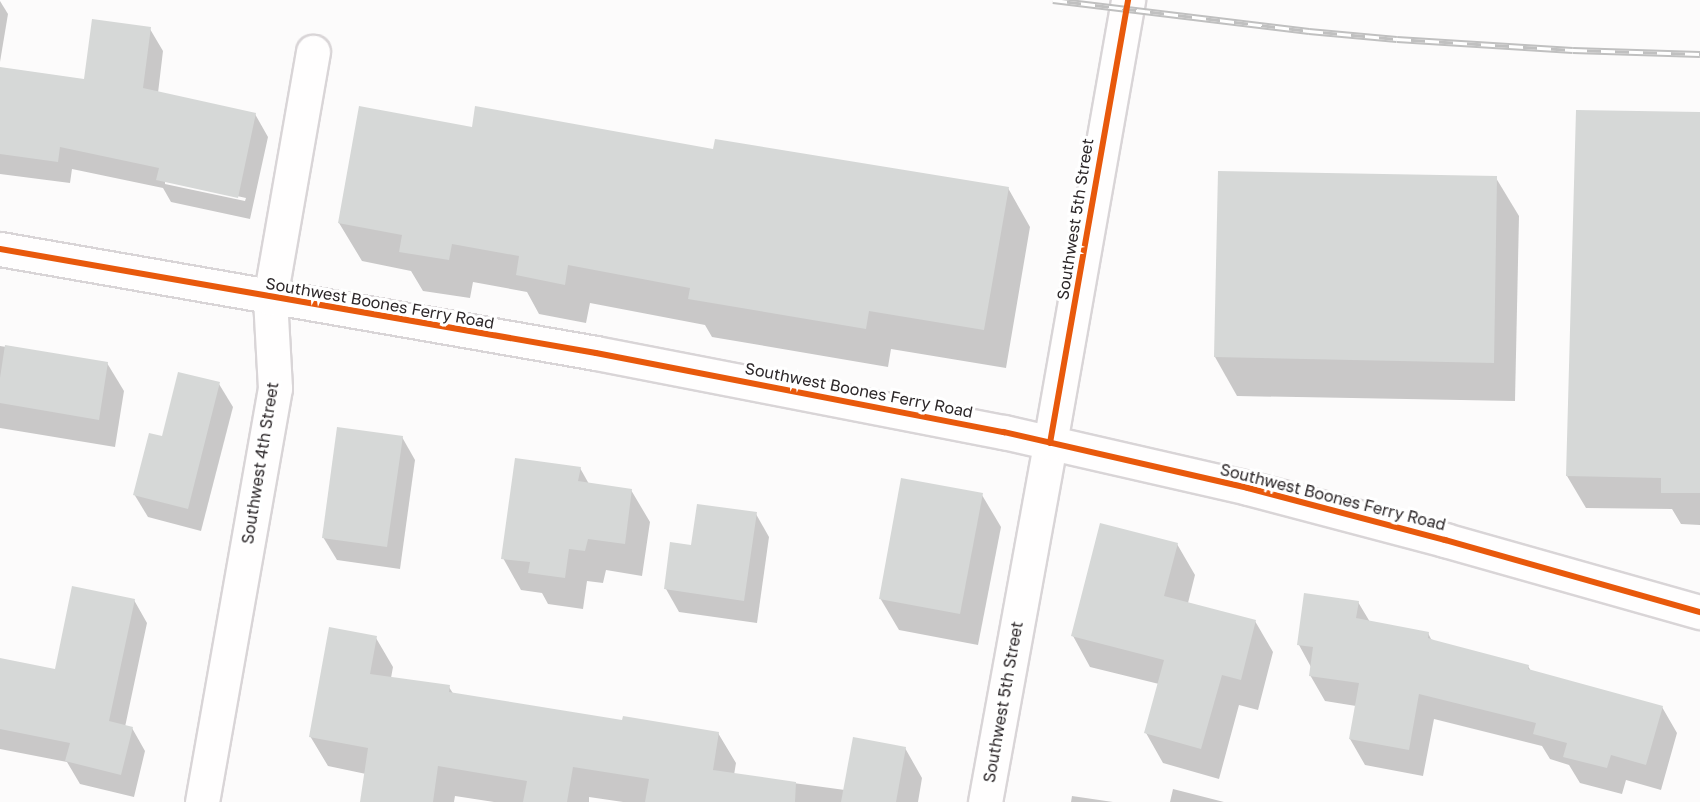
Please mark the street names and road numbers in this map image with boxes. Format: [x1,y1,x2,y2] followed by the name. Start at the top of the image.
[1053,137,1097,301] street label: Southwest 5th Street
[264,273,496,333] street label: Southwest Boones Ferry Road
[743,358,975,422] street label: Southwest Boones Ferry Road
[238,381,282,545] street label: Southwest 4th Street
[1218,460,1448,534] street label: Southwest Boones Ferry Road
[979,620,1027,784] street label: Southwest 5th Street

